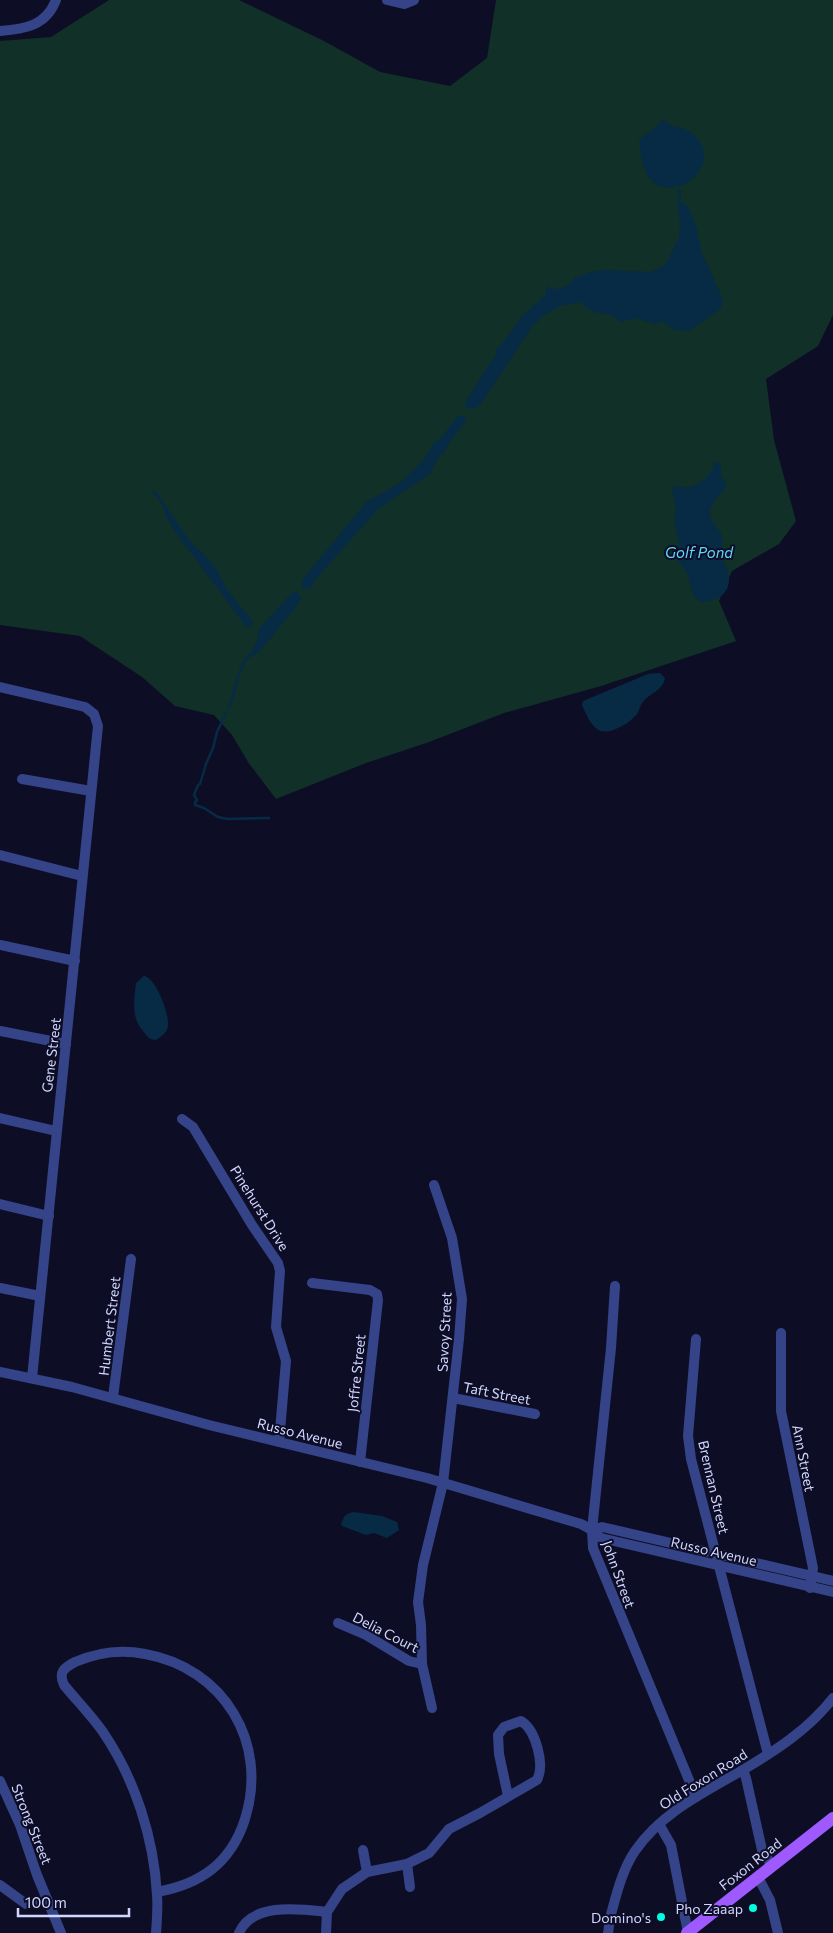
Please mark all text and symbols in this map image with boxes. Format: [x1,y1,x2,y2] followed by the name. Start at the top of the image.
[665,543,734,561] water label: Golf Pond
[38,1016,64,1093] street label: Gene Street
[227,1162,293,1254] street label: Pinehurst Drive
[94,1275,124,1377] street label: Humbert Street
[433,1291,455,1372] street label: Savoy Street
[343,1333,369,1413] street label: Joffre Street
[462,1378,533,1408] street label: Taft Street
[255,1414,345,1452] street label: Russo Avenue
[789,1423,819,1493] street label: Ann Street
[695,1439,733,1536] street label: Brennan Street
[669,1533,759,1569] street label: Russo Avenue
[599,1538,639,1610] street label: John Street
[350,1608,422,1656] street label: Delia Court
[656,1745,750,1813] street label: Old Foxon Road
[8,1781,56,1867] street label: Strong Street
[715,1834,785,1894] street label: Foxon Road
[18,1886,129,1918] scale bar
[25,1893,67,1911] text: 100 m
[675,1900,743,1917] place label: Pho Zaaap
[747,1902,759,1914] marker: Pho Zaaap
[591,1909,651,1926] place label: Domino's
[655,1911,667,1923] marker: Domino's

